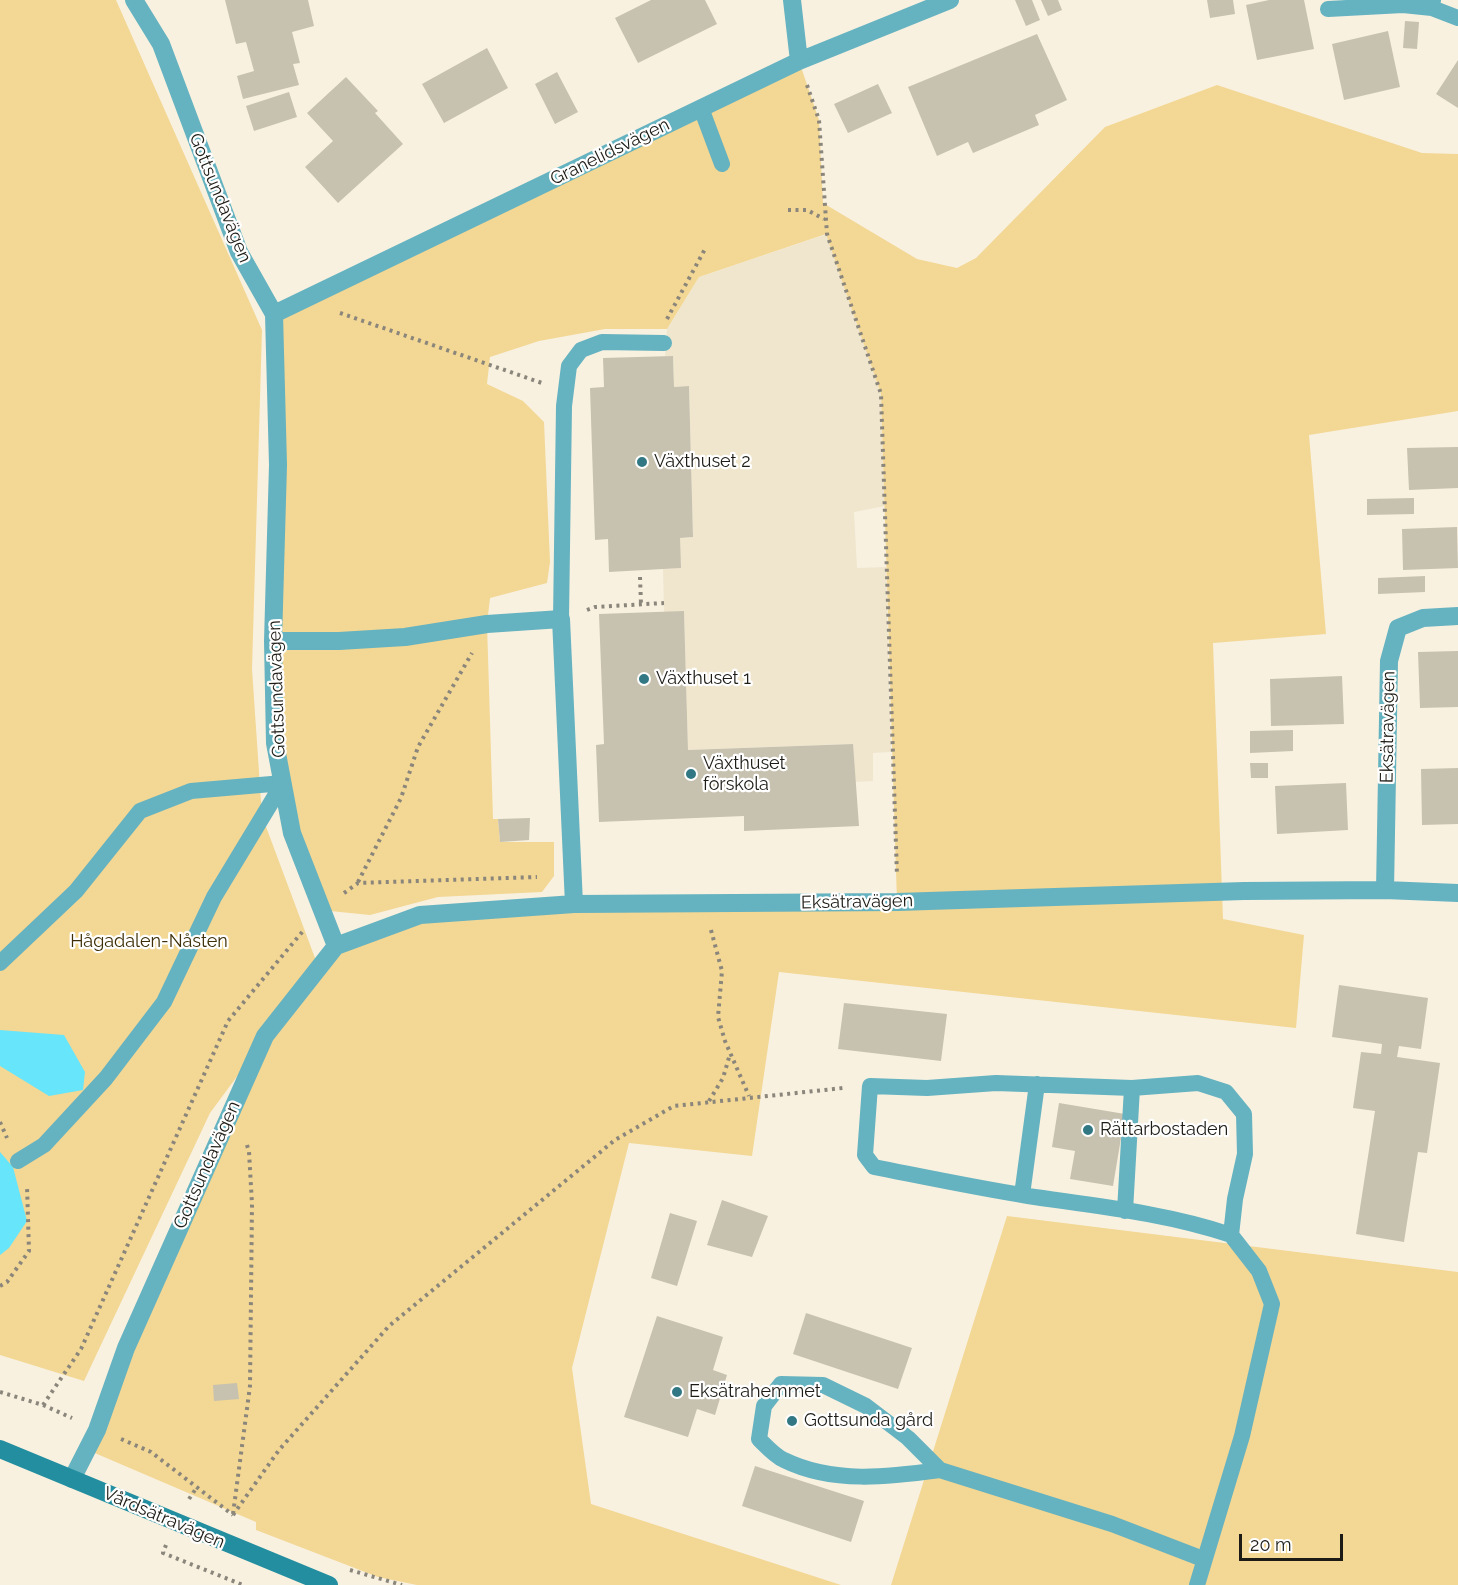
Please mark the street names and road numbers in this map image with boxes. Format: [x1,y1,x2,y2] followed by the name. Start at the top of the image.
[547,114,673,190] street label: Granelidsvägen
[184,130,256,266] street label: Gottsundavägen
[264,620,290,758] street label: Gottsundavägen
[1376,671,1400,783] street label: Eksätravägen
[801,890,913,914] street label: Eksätravägen
[169,1098,245,1232] street label: Gottsundavägen
[100,1483,228,1553] street label: Vårdsätravägen

